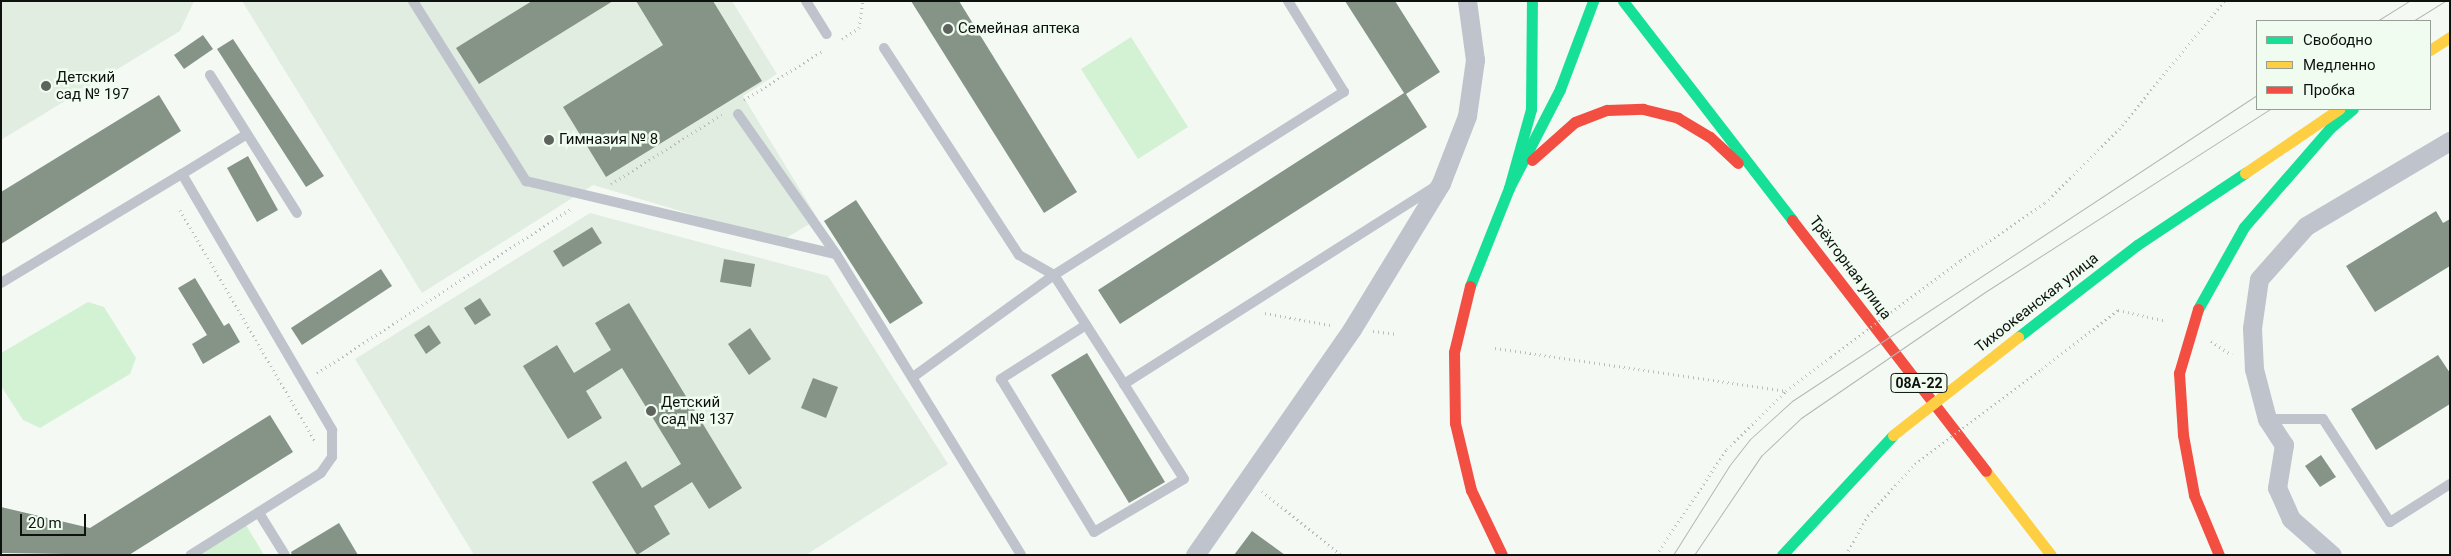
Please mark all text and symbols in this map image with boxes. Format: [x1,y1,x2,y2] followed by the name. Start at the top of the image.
[958,20,1080,38] place label: Семейная аптека
[2256,20,2431,110] legend
[942,23,954,35] marker: Семейная аптека
[2303,31,2372,49] text: Свободно
[2303,56,2376,74] text: Медленно
[56,68,129,103] place label: Детский сад № 197
[40,80,52,92] marker: Детский сад № 197
[2303,81,2355,99] text: Пробка
[559,131,658,149] place label: Гимназия № 8
[543,134,555,146] marker: Гимназия № 8
[1805,213,1895,323] street label: Трёхгорная улица
[1972,249,2102,357] street label: Тихоокеанская улица
[1890,372,1948,394] road number: 08А-22
[661,393,734,428] place label: Детский сад № 137
[645,405,657,417] marker: Детский сад № 137
[22,504,89,536] scale bar
[28,514,62,532] text: 20 m

